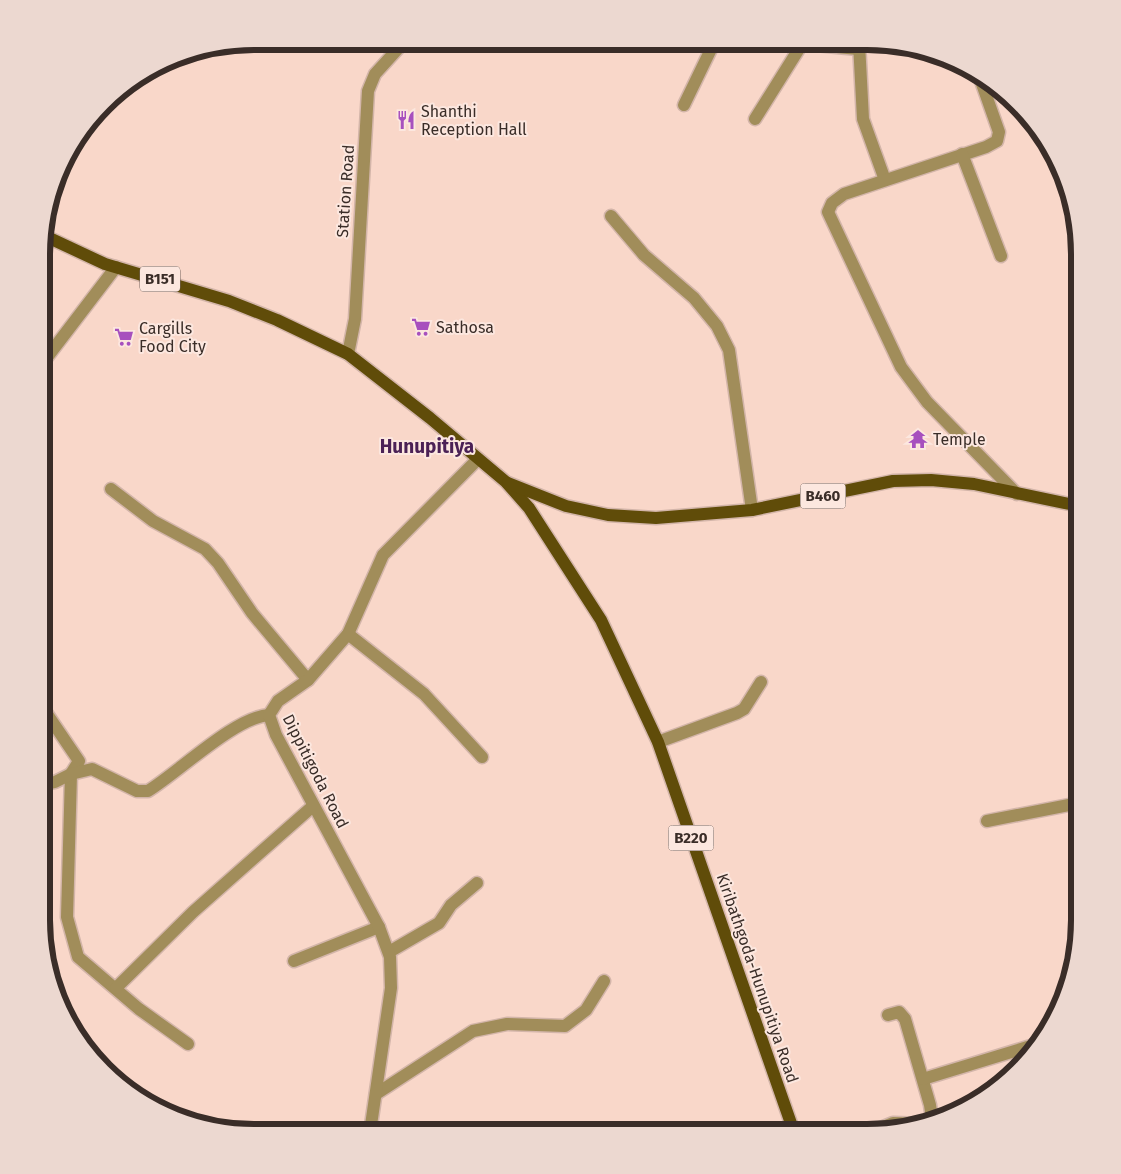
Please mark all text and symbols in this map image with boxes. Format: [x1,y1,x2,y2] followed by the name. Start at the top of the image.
[421,102,527,139] place label: Shanthi Reception Hall
[395,109,417,131] restaurant icon: Shanthi Reception Hall
[333,144,358,238] street label: Station Road
[140,266,180,292] road number: B151
[410,316,432,338] supermarket icon: Sathosa
[436,318,494,337] place label: Sathosa
[139,319,206,356] place label: Cargills Food City
[113,326,135,348] supermarket icon: Cargills Food City
[907,428,929,450] temple icon: Temple
[933,430,986,449] place label: Temple
[380,435,474,458] district label: Hunupitiya
[800,484,846,508] road number: B460
[279,711,352,831] street label: Dippitigoda Road
[668,826,714,850] road number: B220
[713,871,802,1085] street label: Kiribathgoda-Hunupitiya Road

